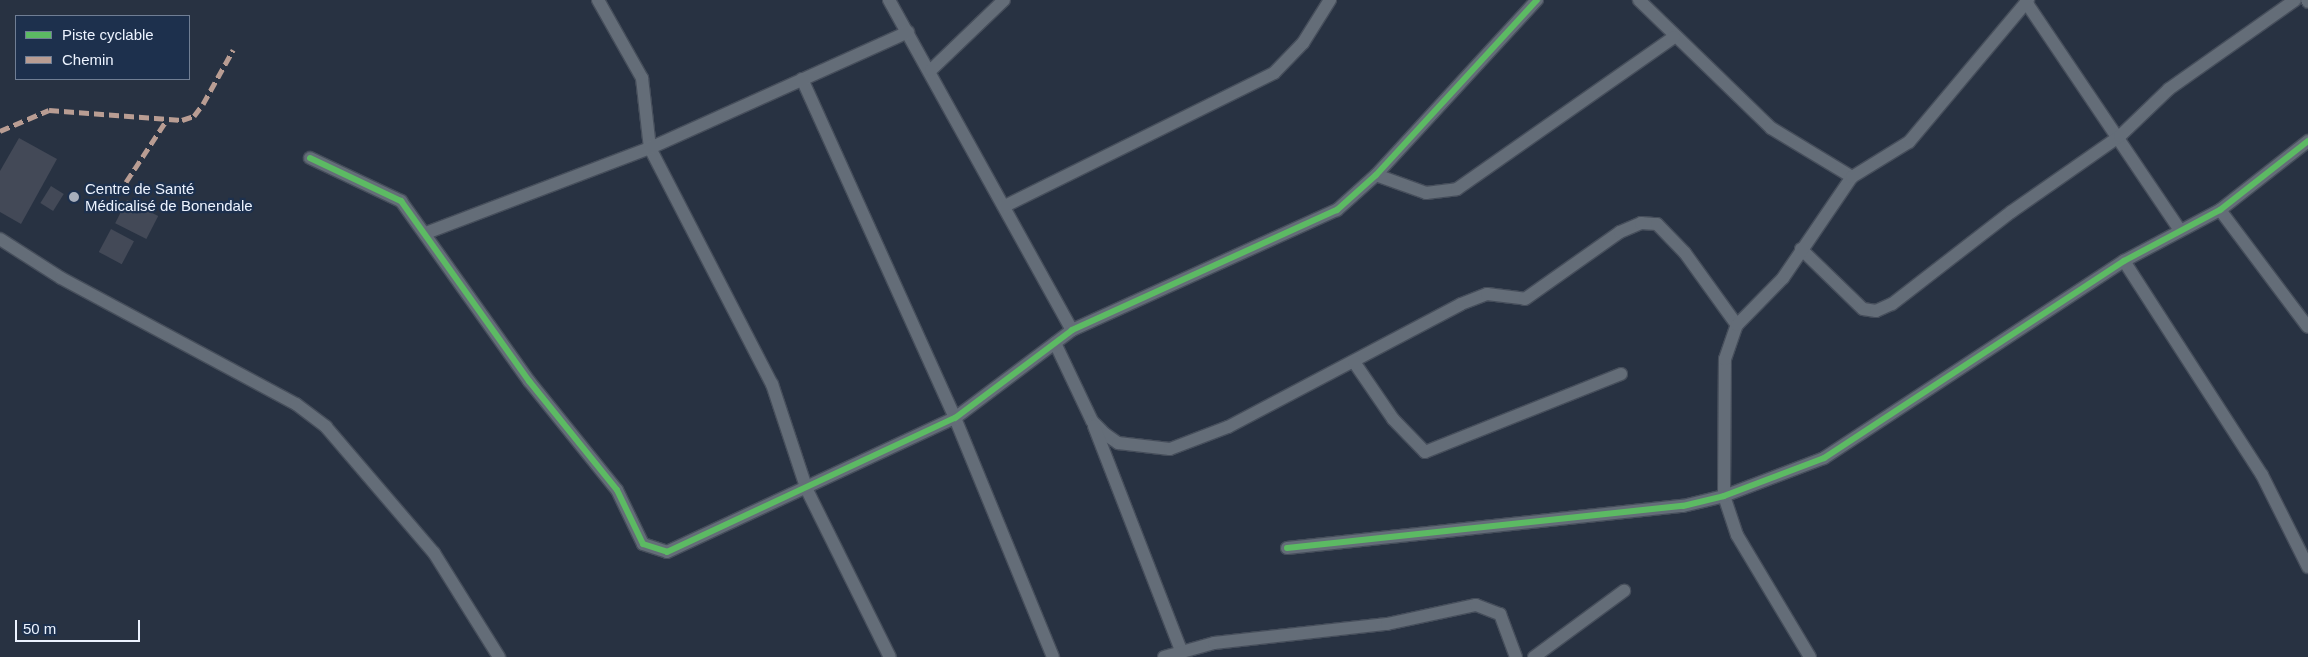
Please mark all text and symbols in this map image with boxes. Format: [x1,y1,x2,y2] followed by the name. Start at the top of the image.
[15,15,190,80] legend
[62,26,154,43] text: Piste cyclable
[62,51,114,68] text: Chemin
[85,179,253,214] place label: Centre de Santé Médicalisé de Bonendale
[67,190,81,204] marker: Centre de Santé Médicalisé de Bonendale
[18,610,142,642] scale bar
[23,620,56,637] text: 50 m

